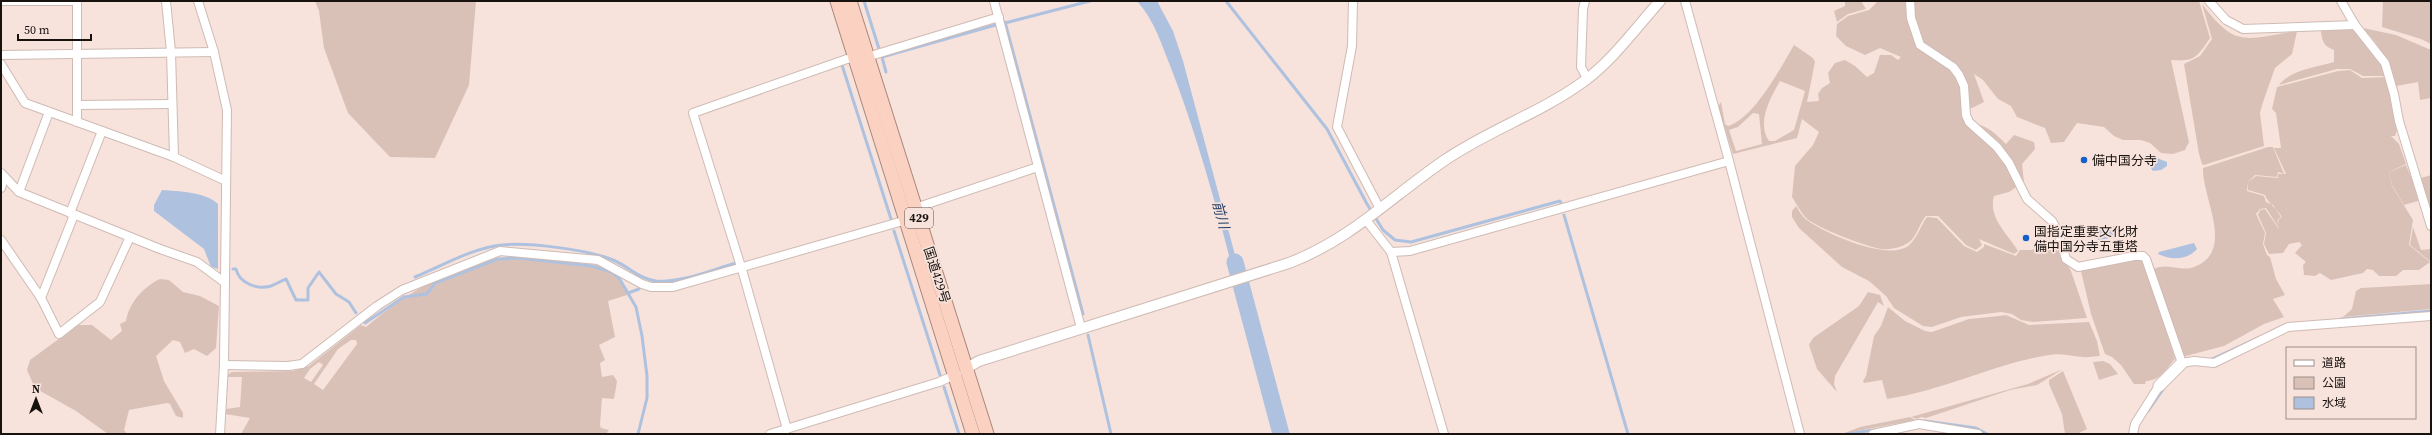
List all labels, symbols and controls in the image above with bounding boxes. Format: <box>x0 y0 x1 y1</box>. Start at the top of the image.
scale bar <box>18 16 91 42</box>
text: 50 m <box>24 22 50 38</box>
place label: 備中国分寺 <box>2092 152 2157 169</box>
marker: 備中国分寺 <box>2079 155 2089 165</box>
water label: 前川 <box>1208 199 1235 233</box>
road number: 429 <box>905 208 933 228</box>
place label: 国指定重要文化財 備中国分寺五重塔 <box>2034 223 2138 255</box>
marker: 国指定重要文化財 備中国分寺五重塔 <box>2021 233 2031 243</box>
street label: 国道429号 <box>920 245 954 305</box>
legend <box>2286 347 2416 419</box>
text: 道路 <box>2322 355 2346 371</box>
text: 公園 <box>2322 375 2346 391</box>
north arrow <box>16 379 56 419</box>
text: N <box>32 382 40 397</box>
text: 水域 <box>2322 395 2346 411</box>

